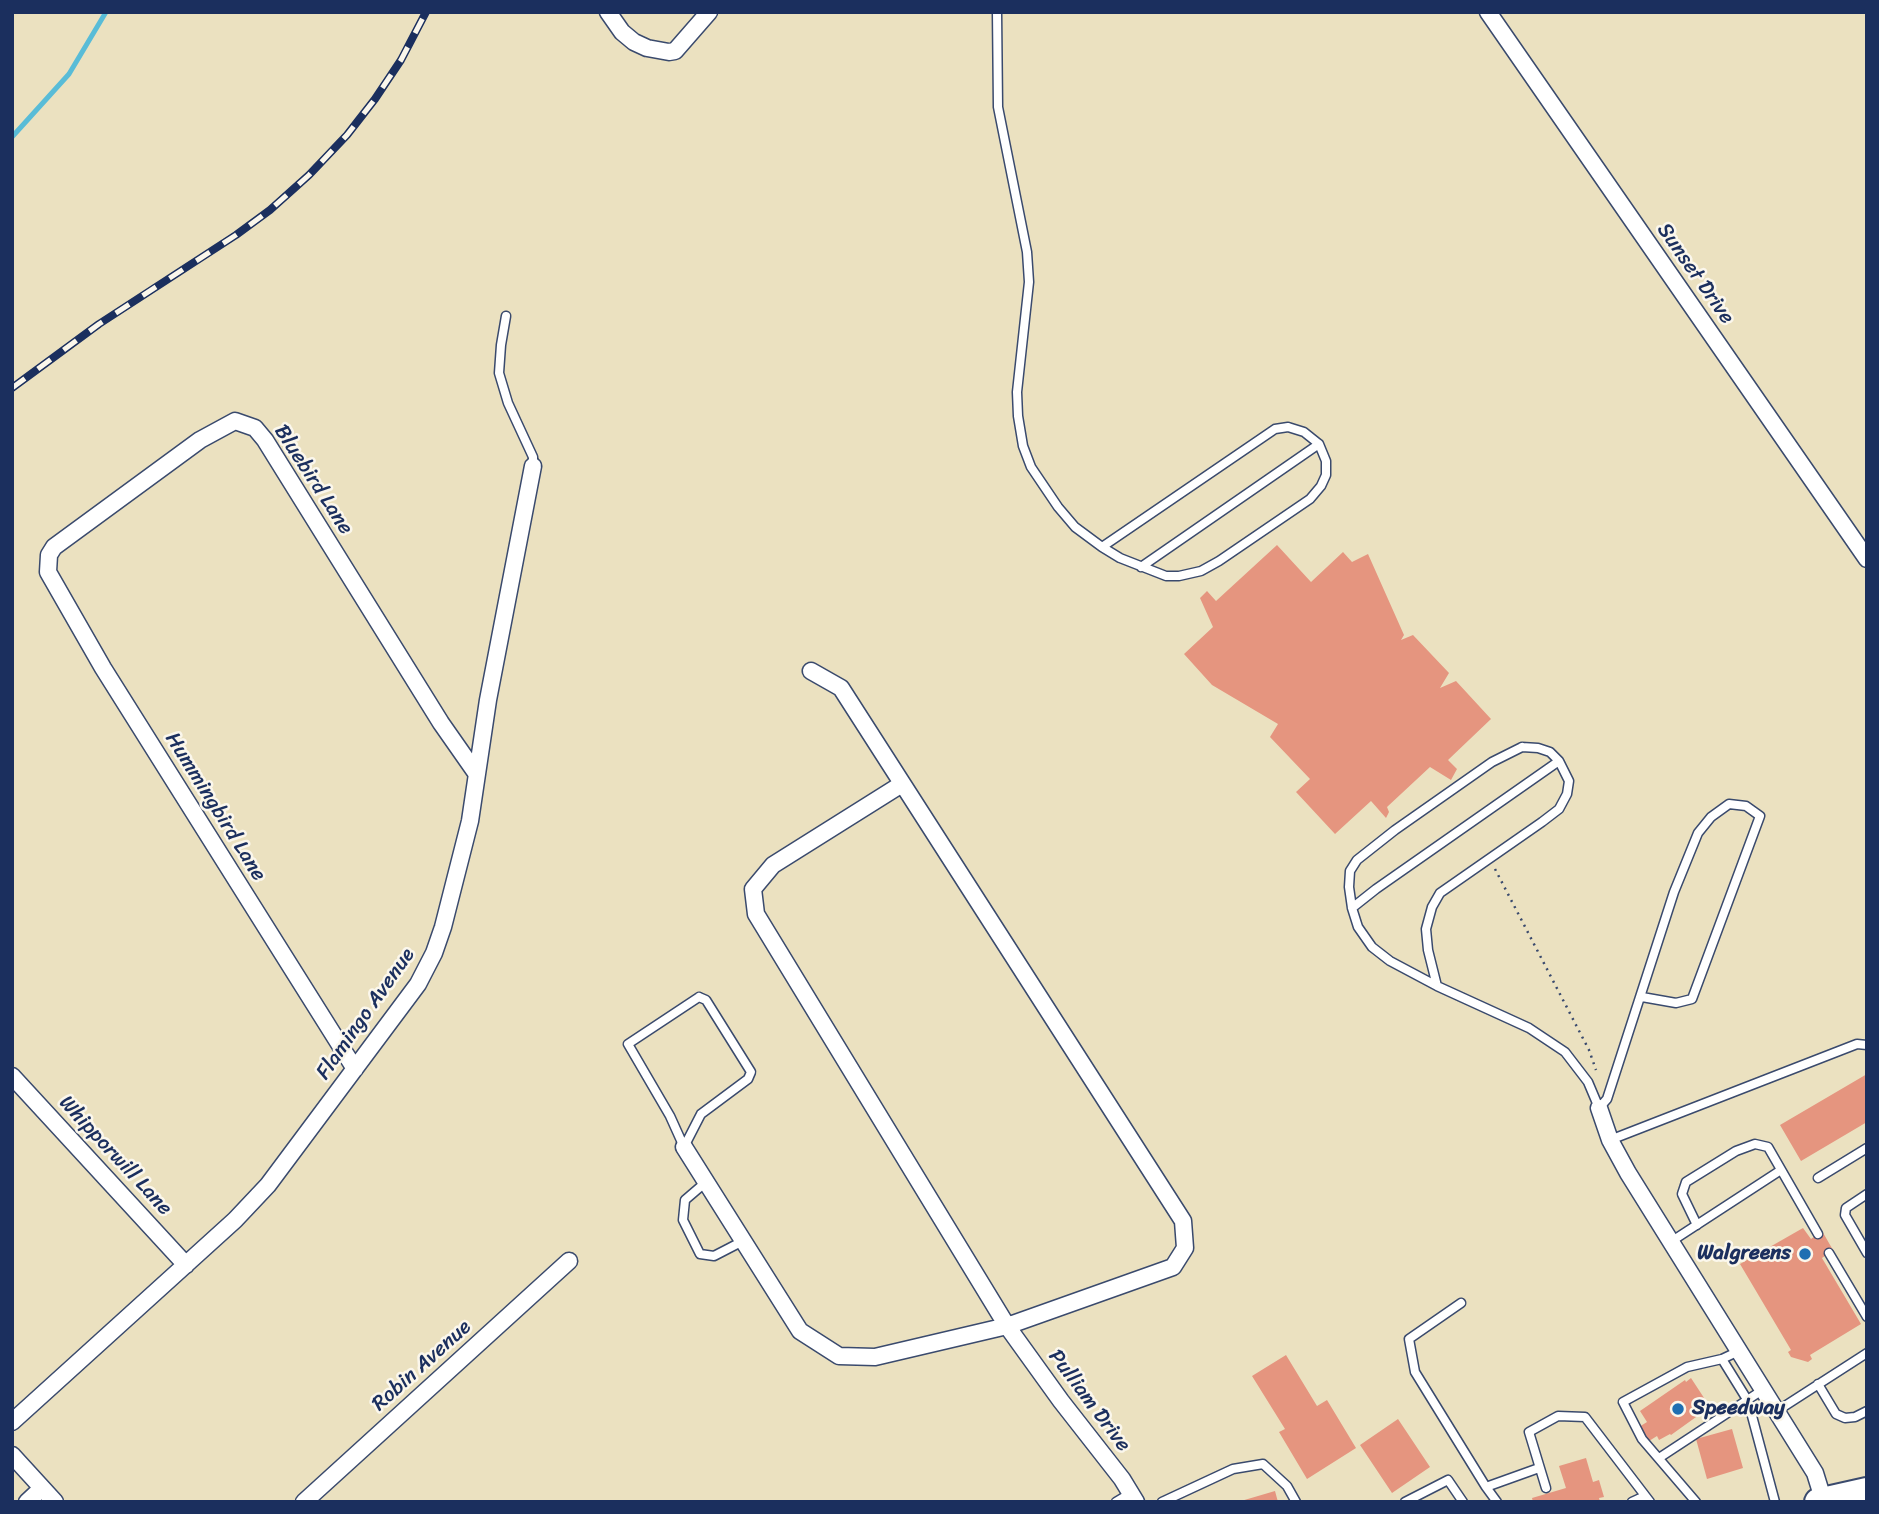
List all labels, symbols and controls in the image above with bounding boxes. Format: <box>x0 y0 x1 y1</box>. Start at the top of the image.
street label: Sunset Drive <box>1651 219 1739 329</box>
street label: Bluebird Lane <box>268 420 358 540</box>
street label: Hummingbird Lane <box>159 728 271 886</box>
street label: Flamingo Avenue <box>311 943 421 1085</box>
street label: Whipporwill Lane <box>53 1091 177 1221</box>
place label: Walgreens <box>1697 1241 1791 1267</box>
marker: Walgreens <box>1797 1246 1813 1262</box>
street label: Robin Avenue <box>367 1315 477 1417</box>
street label: Pulliam Drive <box>1042 1345 1136 1457</box>
place label: Speedway <box>1692 1396 1785 1422</box>
marker: Speedway <box>1670 1401 1686 1417</box>

